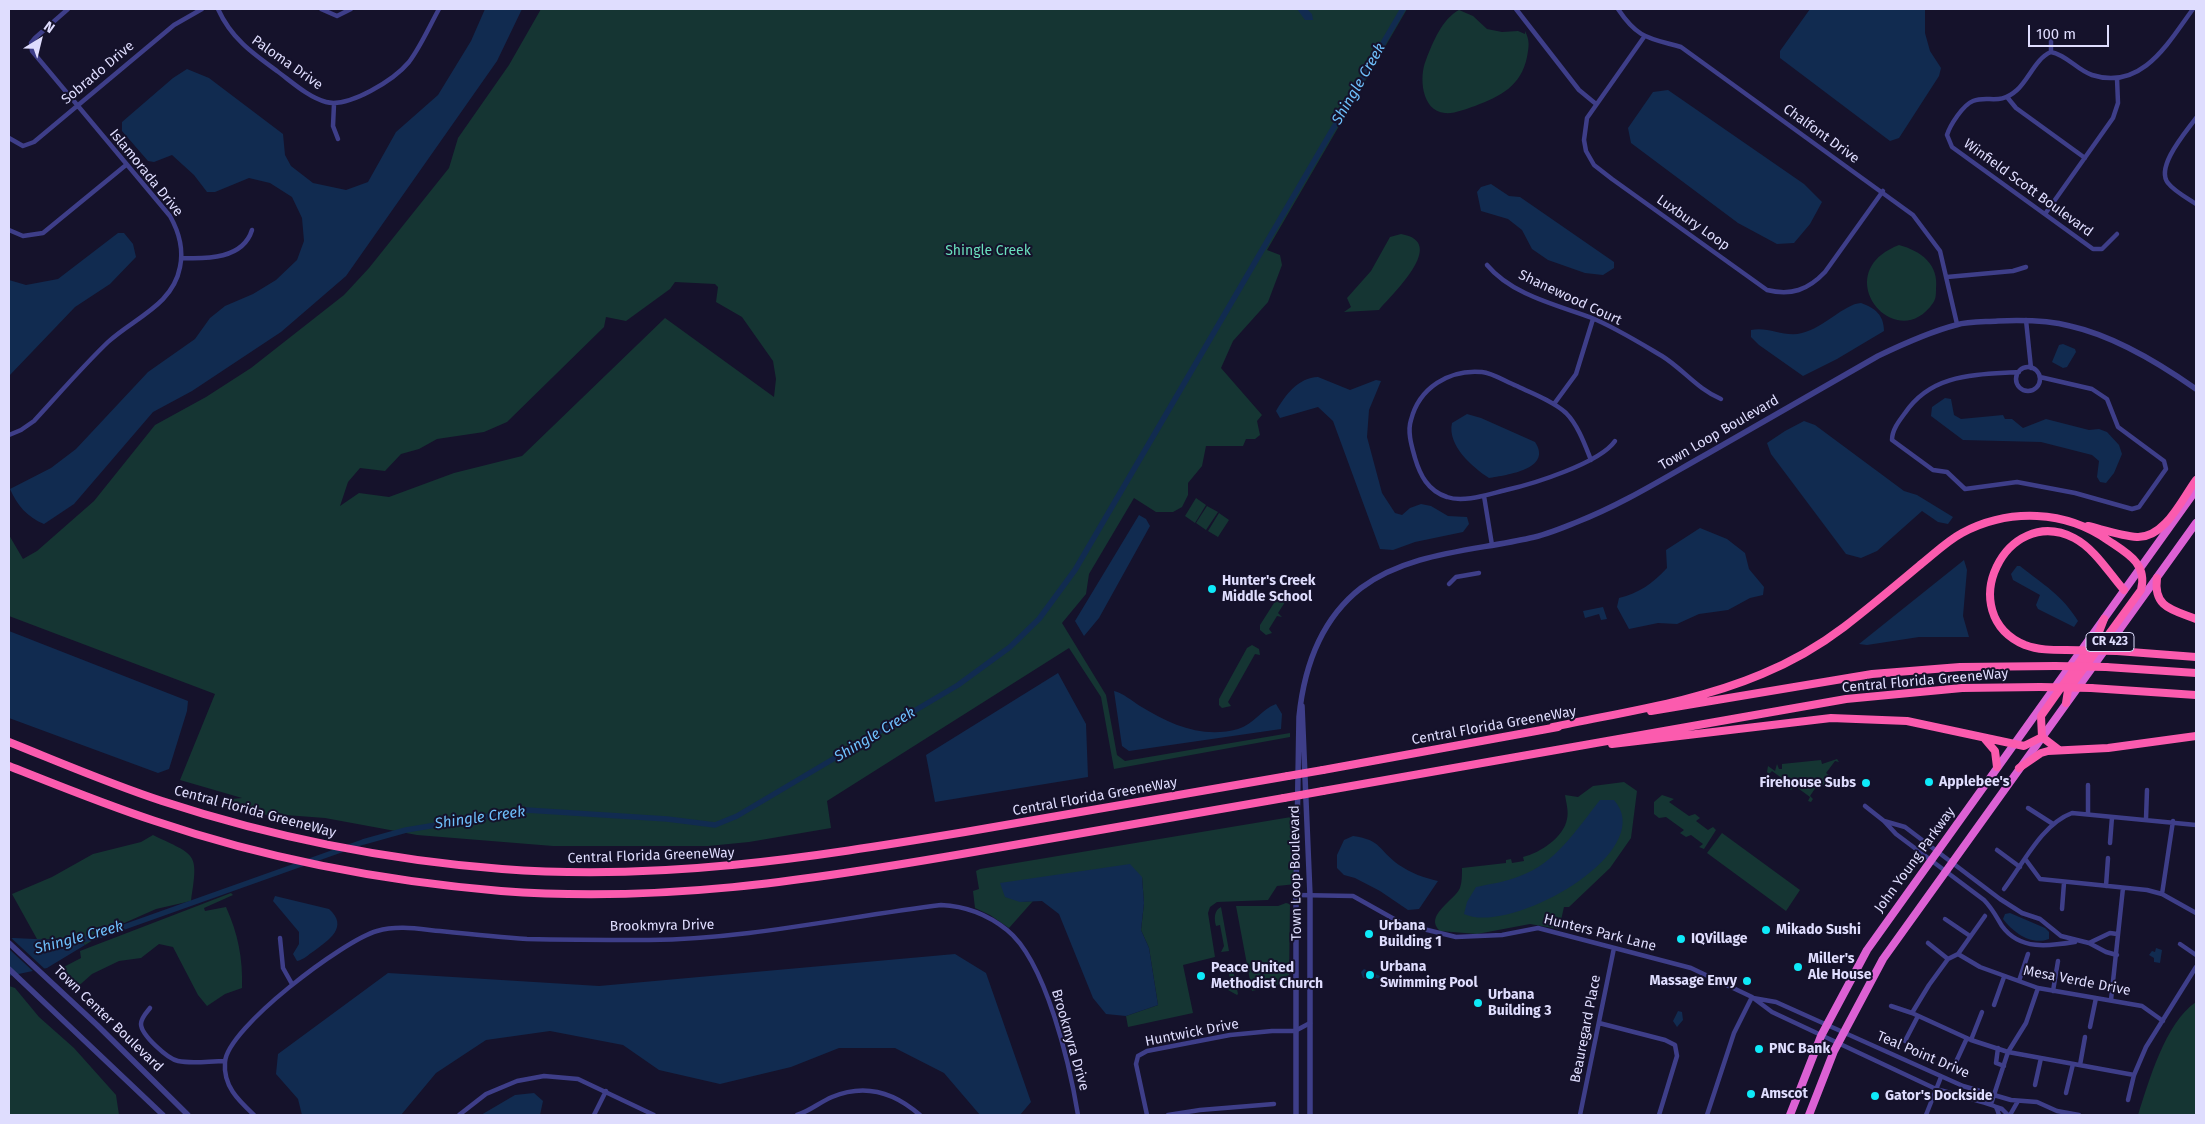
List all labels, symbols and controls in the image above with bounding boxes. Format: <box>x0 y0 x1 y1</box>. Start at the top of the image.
north arrow <box>15 15 65 65</box>
scale bar <box>2030 15 2111 47</box>
text: N <box>40 18 58 37</box>
text: 100 m <box>2036 25 2076 43</box>
street label: Paloma Drive <box>248 32 326 94</box>
street label: Sobrado Drive <box>58 38 138 108</box>
water label: Shingle Creek <box>1328 40 1390 128</box>
street label: Chalfont Drive <box>1780 101 1862 167</box>
street label: Islamorada Drive <box>106 126 186 220</box>
street label: Winfield Scott Boulevard <box>1960 135 2096 241</box>
street label: Luxbury Loop <box>1653 192 1733 254</box>
park label: Shingle Creek <box>945 243 1031 259</box>
street label: Shanewood Court <box>1516 267 1624 329</box>
street label: Town Loop Boulevard <box>1656 392 1782 474</box>
place label: Hunter's Creek Middle School <box>1222 573 1316 606</box>
marker: Hunter's Creek Middle School <box>1206 583 1218 595</box>
road number: CR 423 <box>2086 632 2134 652</box>
street label: Central Florida GreeneWay <box>1841 665 2009 697</box>
street label: Central Florida GreeneWay <box>1410 703 1578 749</box>
water label: Shingle Creek <box>831 704 919 766</box>
street label: Central Florida GreeneWay <box>1011 774 1179 820</box>
place label: Applebee's <box>1939 774 2009 790</box>
place label: Firehouse Subs <box>1760 775 1856 791</box>
marker: Applebee's <box>1923 776 1935 788</box>
marker: Firehouse Subs <box>1860 777 1872 789</box>
street label: Central Florida GreeneWay <box>172 782 338 842</box>
water label: Shingle Creek <box>434 803 526 833</box>
street label: John Young Parkway <box>1871 804 1959 916</box>
street label: Town Loop Boulevard <box>1286 805 1306 941</box>
street label: Central Florida GreeneWay <box>567 845 735 867</box>
street label: Hunters Park Lane <box>1542 911 1658 955</box>
water label: Shingle Creek <box>33 917 125 959</box>
street label: Brookmyra Drive <box>609 917 715 935</box>
place label: Urbana Building 1 <box>1379 918 1442 950</box>
place label: Mikado Sushi <box>1776 922 1861 938</box>
marker: Mikado Sushi <box>1760 924 1772 936</box>
marker: Urbana Building 1 <box>1363 928 1375 940</box>
place label: IQVillage <box>1691 931 1748 947</box>
marker: IQVillage <box>1675 933 1687 945</box>
place label: Miller's Ale House <box>1808 951 1871 984</box>
place label: Urbana Swimming Pool <box>1380 959 1478 992</box>
place label: Peace United Methodist Church <box>1211 960 1323 992</box>
marker: Miller's Ale House <box>1792 961 1804 973</box>
street label: Town Center Boulevard <box>50 962 166 1076</box>
street label: Mesa Verde Drive <box>2022 962 2132 1000</box>
marker: Urbana Swimming Pool <box>1364 969 1376 981</box>
marker: Peace United Methodist Church <box>1195 970 1207 982</box>
place label: Massage Envy <box>1650 973 1737 989</box>
street label: Beauregard Place <box>1567 974 1605 1084</box>
marker: Massage Envy <box>1741 975 1753 987</box>
street label: Brookmyra Drive <box>1047 987 1093 1093</box>
place label: Urbana Building 3 <box>1488 987 1551 1020</box>
marker: Urbana Building 3 <box>1472 997 1484 1009</box>
street label: Huntwick Drive <box>1144 1016 1240 1050</box>
street label: Teal Point Drive <box>1874 1028 1972 1082</box>
place label: PNC Bank <box>1769 1041 1830 1057</box>
marker: PNC Bank <box>1753 1043 1765 1055</box>
place label: Amscot <box>1761 1086 1808 1102</box>
marker: Amscot <box>1745 1088 1757 1100</box>
place label: Gator's Dockside <box>1885 1088 1993 1104</box>
marker: Gator's Dockside <box>1869 1090 1881 1102</box>

